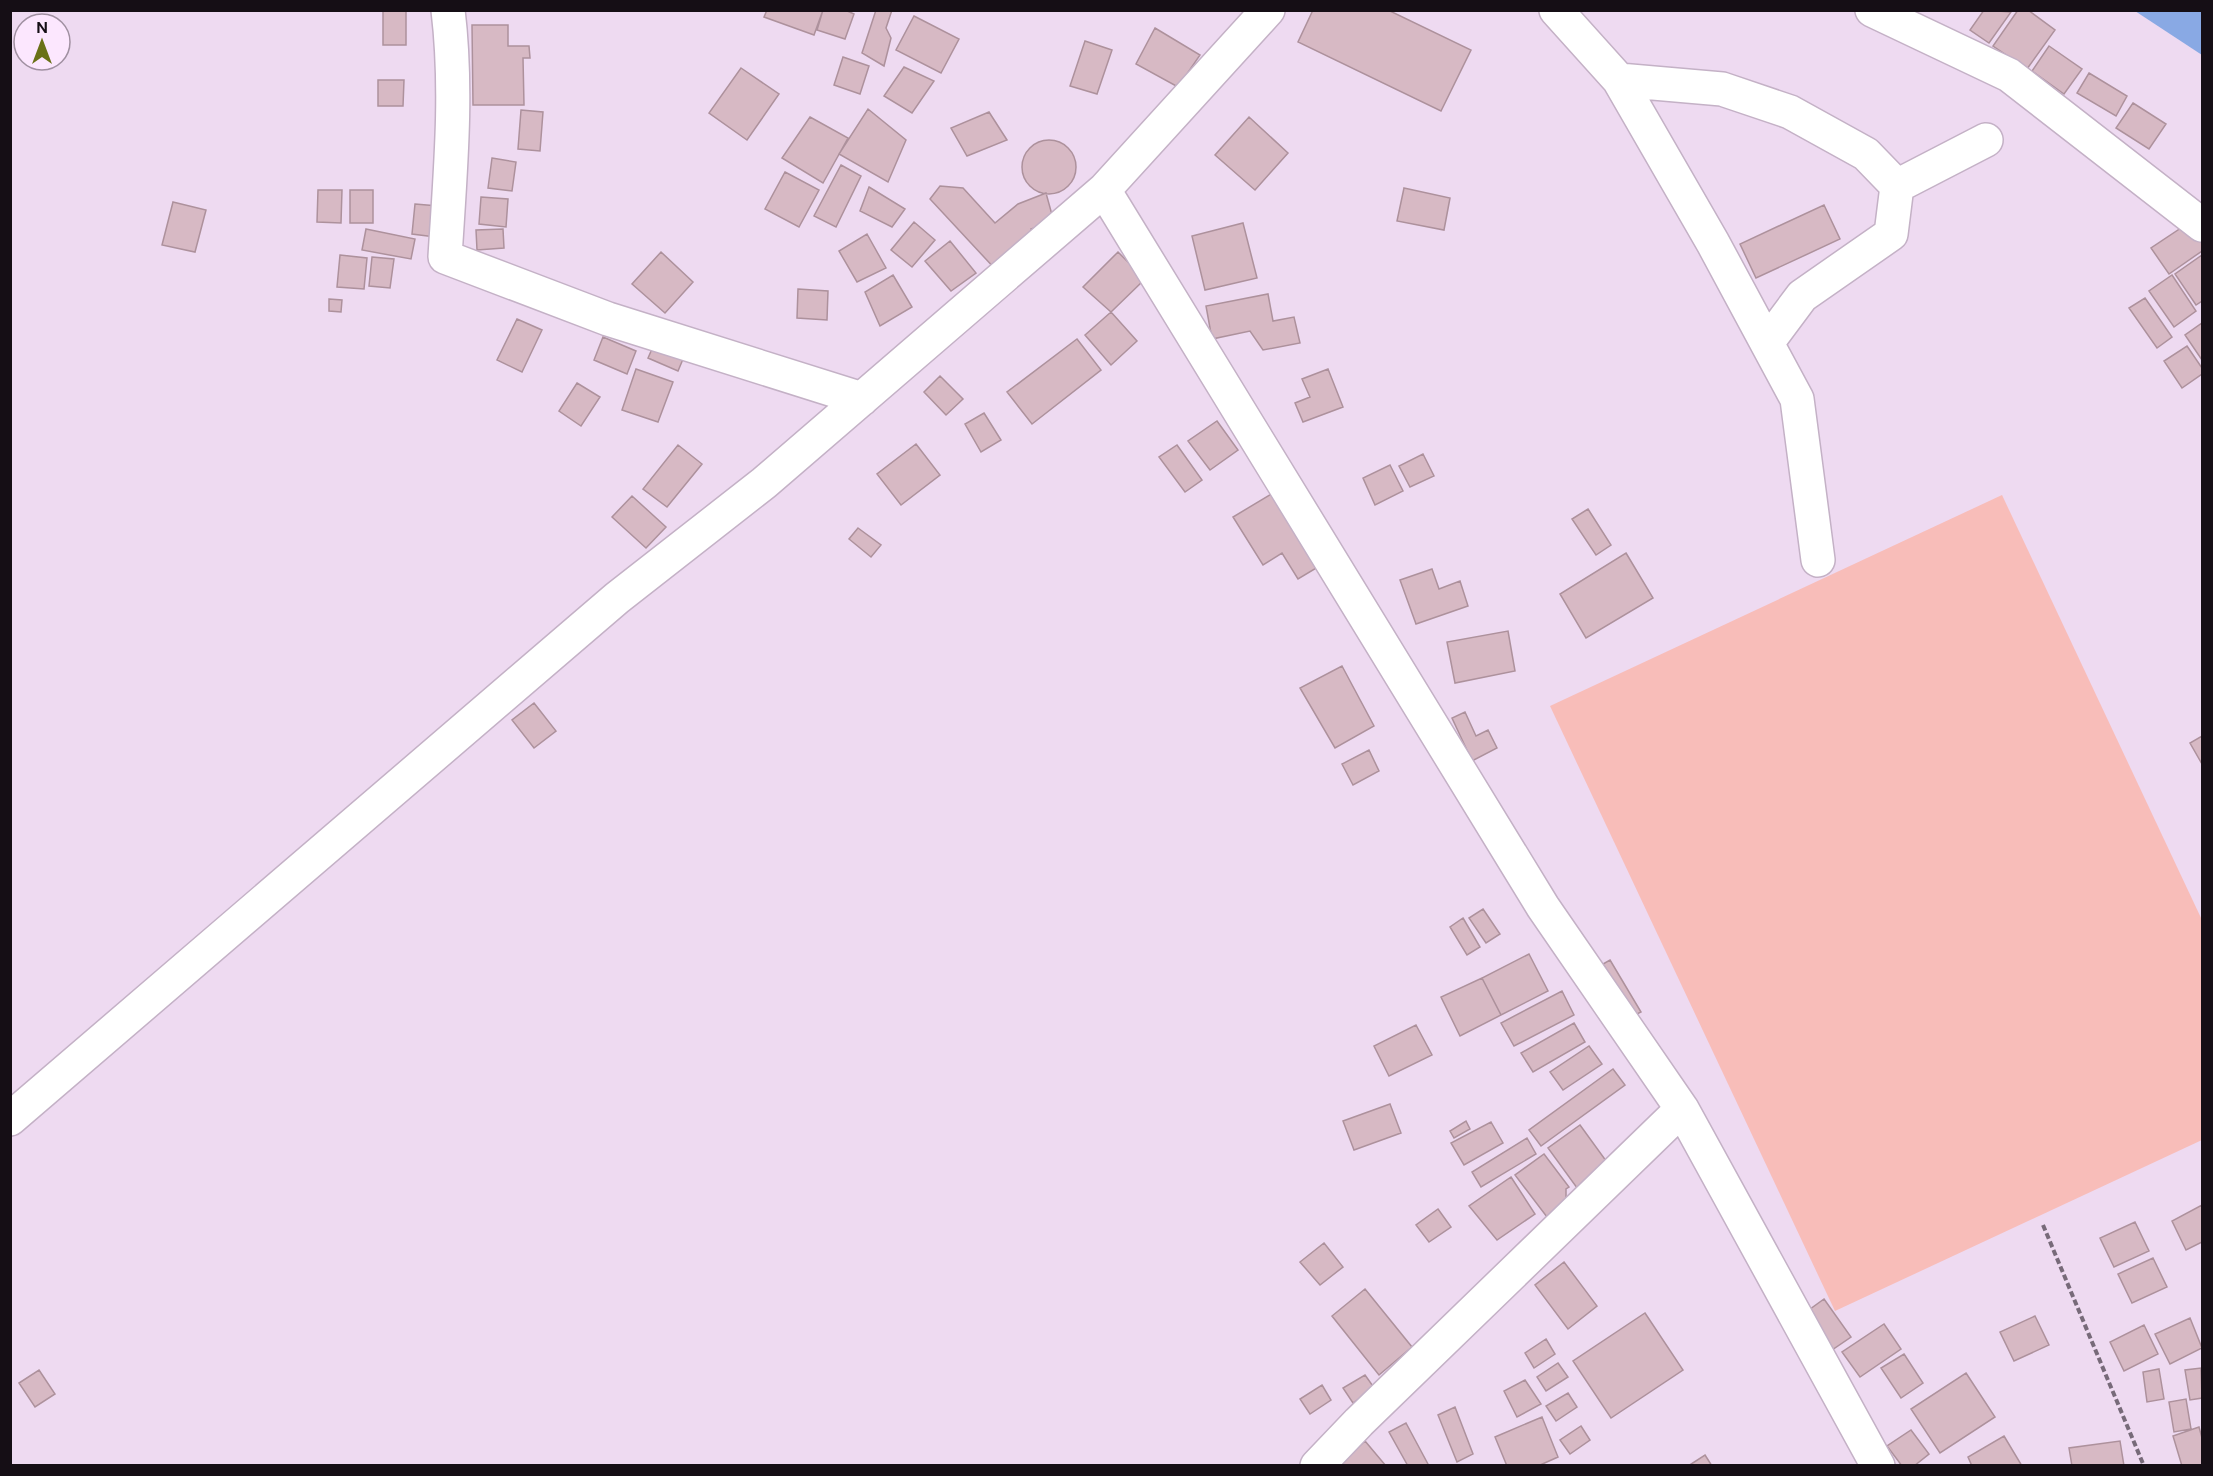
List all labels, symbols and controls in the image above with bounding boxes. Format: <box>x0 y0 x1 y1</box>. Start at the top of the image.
north arrow <box>12 12 72 72</box>
text: N <box>36 17 48 38</box>

